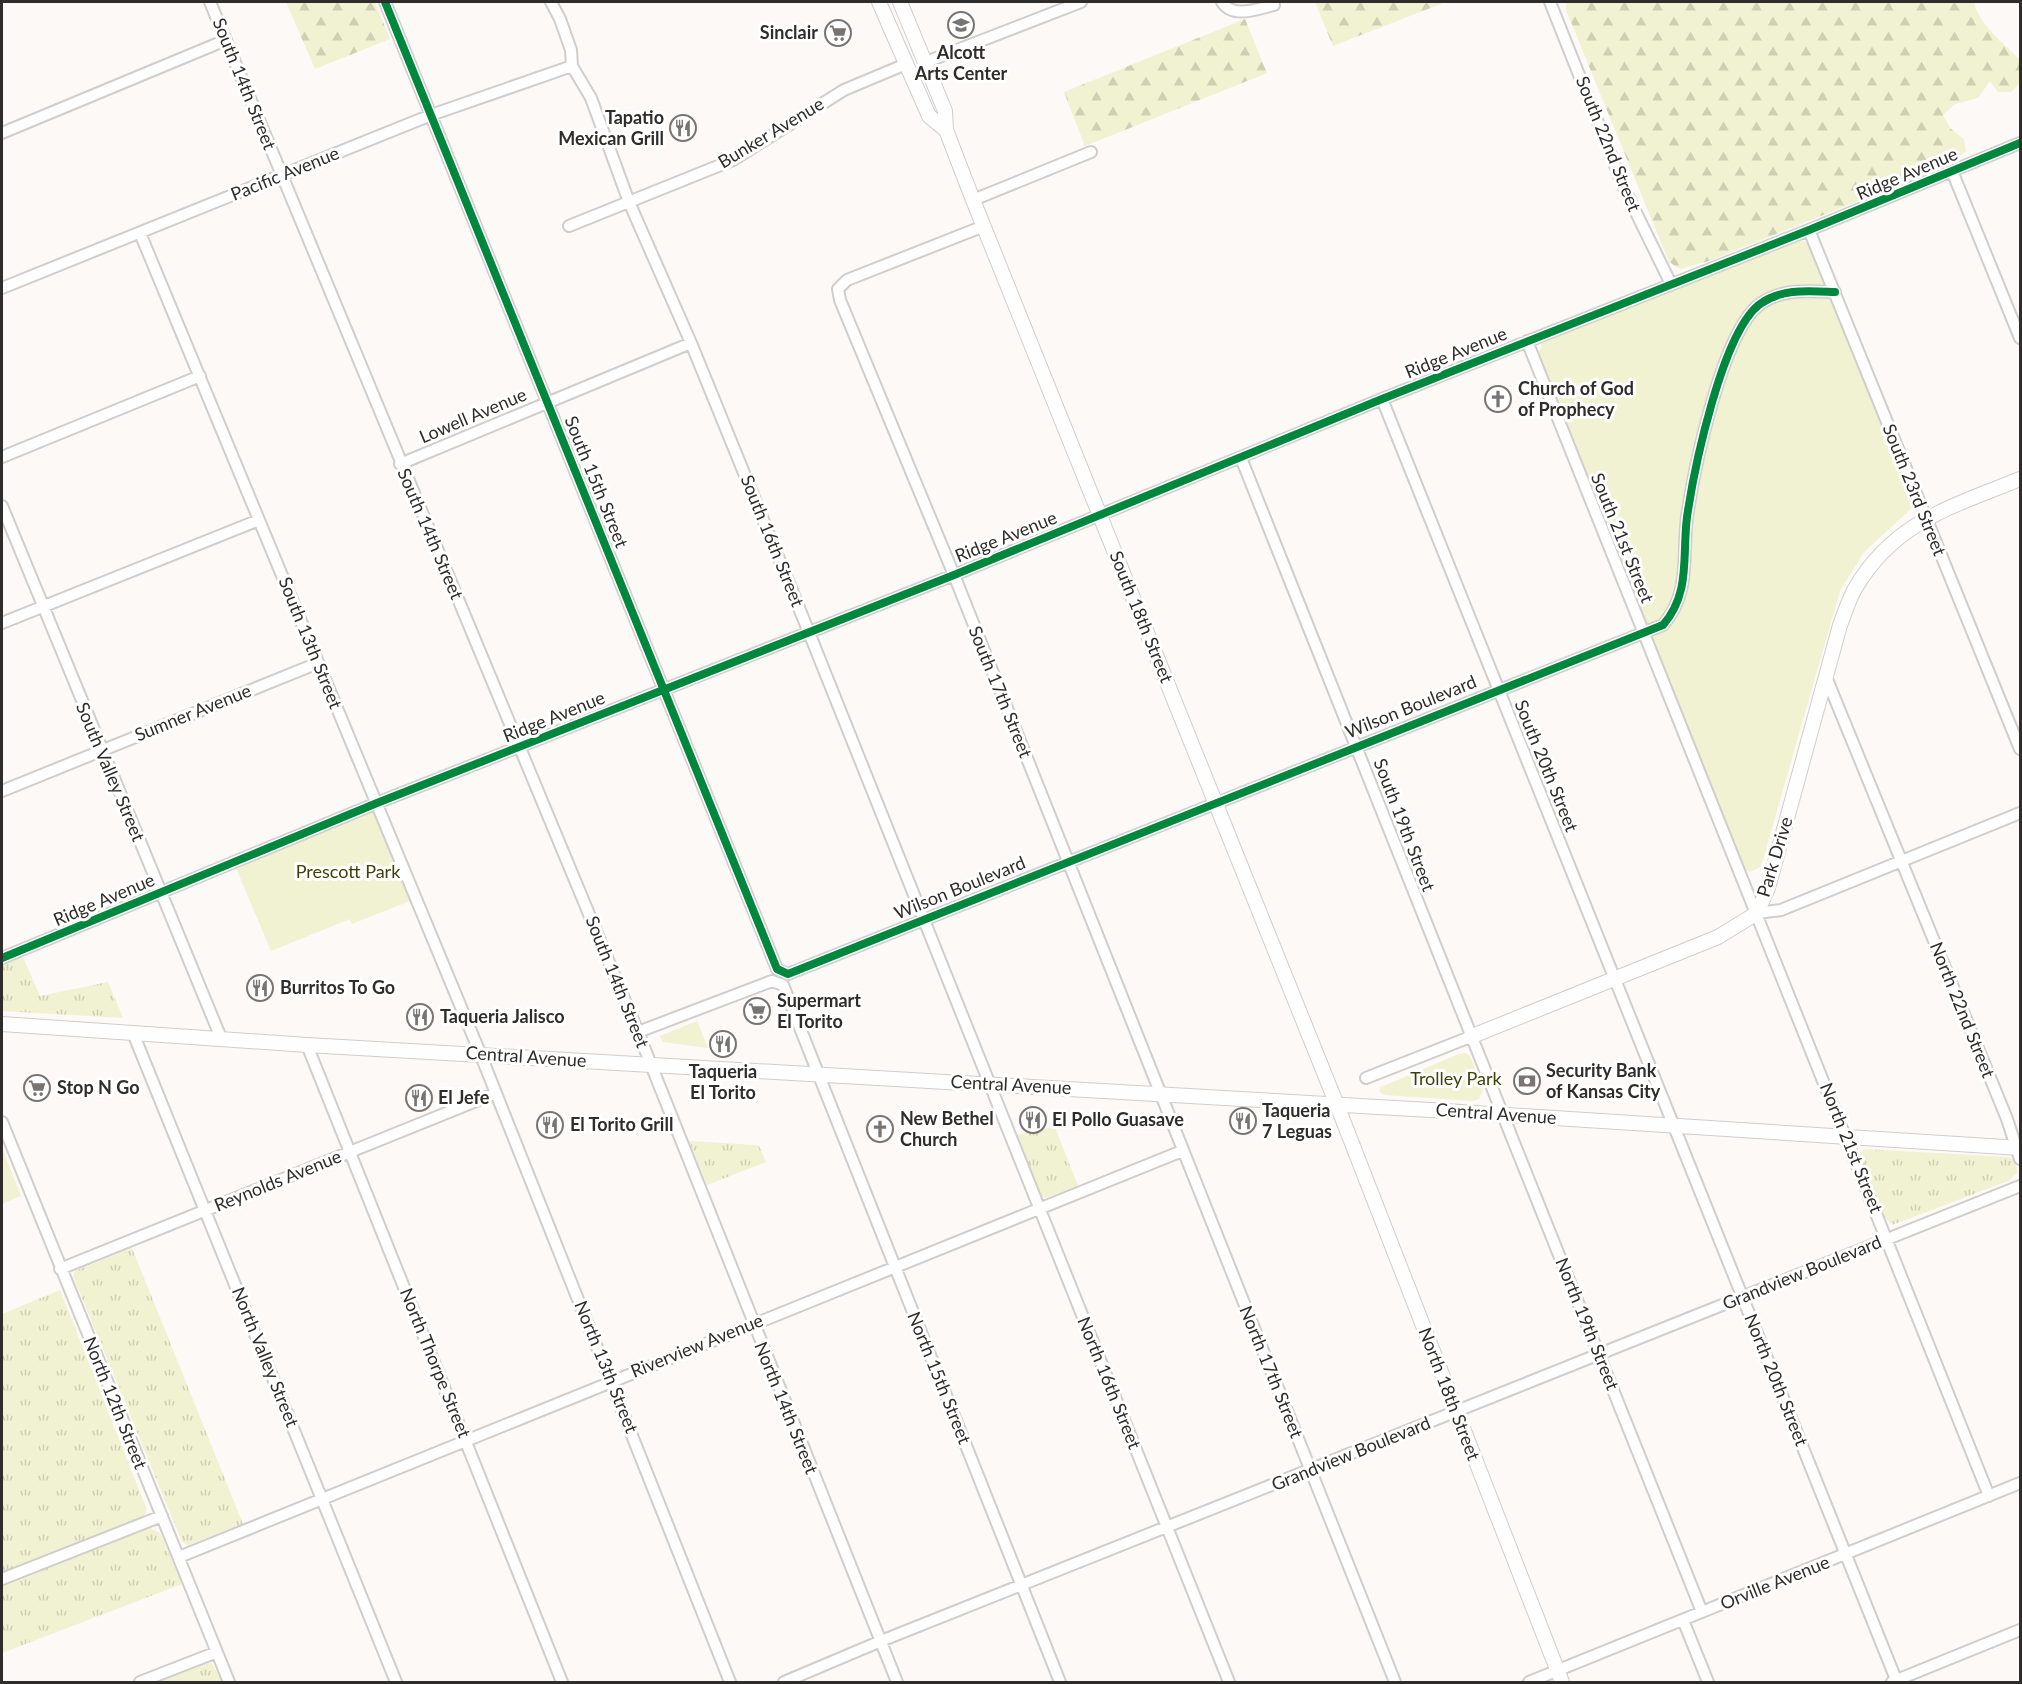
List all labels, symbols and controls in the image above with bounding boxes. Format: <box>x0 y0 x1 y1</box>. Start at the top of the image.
school or university icon: Alcott Arts Center <box>946 10 976 40</box>
street label: South 14th Street <box>208 14 282 153</box>
supermarket icon: Sinclair <box>823 18 853 48</box>
place label: Sinclair <box>760 21 818 43</box>
place label: Alcott Arts Center <box>914 41 1008 84</box>
street label: South 22nd Street <box>1572 73 1646 215</box>
street label: Bunker Avenue <box>714 92 827 172</box>
place label: Tapatio Mexican Grill <box>558 106 664 149</box>
restaurant icon: Tapatio Mexican Grill <box>668 113 698 143</box>
street label: Pacific Avenue <box>227 141 342 205</box>
street label: Ridge Avenue <box>1853 142 1961 204</box>
street label: Ridge Avenue <box>1401 322 1510 382</box>
place label: Church of God of Prophecy <box>1518 377 1634 420</box>
street label: Lowell Avenue <box>416 383 529 448</box>
church icon: Church of God of Prophecy <box>1483 384 1513 414</box>
street label: South 15th Street <box>560 412 634 551</box>
street label: South 23rd Street <box>1878 420 1952 559</box>
street label: South 14th Street <box>393 465 469 603</box>
street label: South 21st Street <box>1587 469 1659 606</box>
street label: South 16th Street <box>736 471 810 610</box>
street label: Ridge Avenue <box>951 506 1060 566</box>
street label: South 18th Street <box>1105 547 1179 686</box>
street label: South 13th Street <box>274 573 348 712</box>
street label: South 17th Street <box>964 622 1038 761</box>
street label: Wilson Boulevard <box>1342 670 1479 742</box>
street label: Sumner Avenue <box>131 679 254 745</box>
street label: Ridge Avenue <box>499 686 608 746</box>
street label: South 20th Street <box>1510 696 1584 835</box>
street label: South Valley Street <box>72 699 150 845</box>
street label: South 19th Street <box>1370 755 1441 895</box>
street label: Park Drive <box>1751 814 1797 899</box>
street label: Wilson Boulevard <box>891 851 1028 923</box>
park label: Prescott Park <box>296 860 401 882</box>
street label: Ridge Avenue <box>50 868 158 930</box>
street label: South 14th Street <box>581 912 655 1051</box>
street label: North 22nd Street <box>1926 939 2000 1081</box>
restaurant icon: Burritos To Go <box>245 973 275 1003</box>
place label: Burritos To Go <box>280 976 395 998</box>
place label: Supermart El Torito <box>777 989 861 1032</box>
supermarket icon: Supermart El Torito <box>742 996 772 1026</box>
restaurant icon: Taqueria Jalisco <box>405 1002 435 1032</box>
place label: Taqueria Jalisco <box>440 1005 565 1027</box>
restaurant icon: Taqueria El Torito <box>708 1029 738 1059</box>
street label: Central Avenue <box>465 1041 587 1071</box>
place label: Security Bank of Kansas City <box>1546 1059 1661 1102</box>
place label: Taqueria El Torito <box>689 1060 757 1103</box>
bank icon: Security Bank of Kansas City <box>1512 1066 1542 1096</box>
park label: Trolley Park <box>1410 1067 1503 1089</box>
street label: Central Avenue <box>950 1070 1072 1098</box>
supermarket icon: Stop N Go <box>22 1073 52 1103</box>
place label: Stop N Go <box>57 1076 140 1098</box>
street label: North 21st Street <box>1816 1079 1888 1216</box>
restaurant icon: El Jefe <box>404 1083 434 1113</box>
place label: El Jefe <box>438 1086 490 1108</box>
street label: Central Avenue <box>1435 1098 1557 1128</box>
place label: Taqueria 7 Leguas <box>1262 1099 1332 1142</box>
restaurant icon: El Pollo Guasave <box>1018 1105 1048 1135</box>
restaurant icon: Taqueria 7 Leguas <box>1228 1106 1258 1136</box>
place label: New Bethel Church <box>900 1107 994 1150</box>
place label: El Pollo Guasave <box>1052 1108 1184 1130</box>
restaurant icon: El Torito Grill <box>535 1110 565 1140</box>
place label: El Torito Grill <box>570 1113 673 1135</box>
church icon: New Bethel Church <box>865 1114 895 1144</box>
street label: Reynolds Avenue <box>211 1145 344 1216</box>
street label: Grandview Boulevard <box>1719 1230 1884 1314</box>
street label: North 19th Street <box>1551 1254 1625 1393</box>
street label: North Valley Street <box>228 1283 304 1430</box>
street label: North Thorpe Street <box>396 1284 476 1441</box>
street label: North 13th Street <box>570 1297 644 1436</box>
street label: North 17th Street <box>1235 1302 1309 1441</box>
street label: Riverview Avenue <box>627 1308 766 1382</box>
street label: North 15th Street <box>903 1308 977 1447</box>
street label: North 20th Street <box>1740 1310 1814 1449</box>
street label: North 16th Street <box>1073 1313 1147 1452</box>
street label: North 18th Street <box>1414 1324 1486 1464</box>
street label: North 12th Street <box>79 1333 153 1472</box>
street label: North 14th Street <box>750 1338 824 1477</box>
street label: Grandview Boulevard <box>1268 1411 1433 1495</box>
street label: Orville Avenue <box>1717 1550 1833 1614</box>

